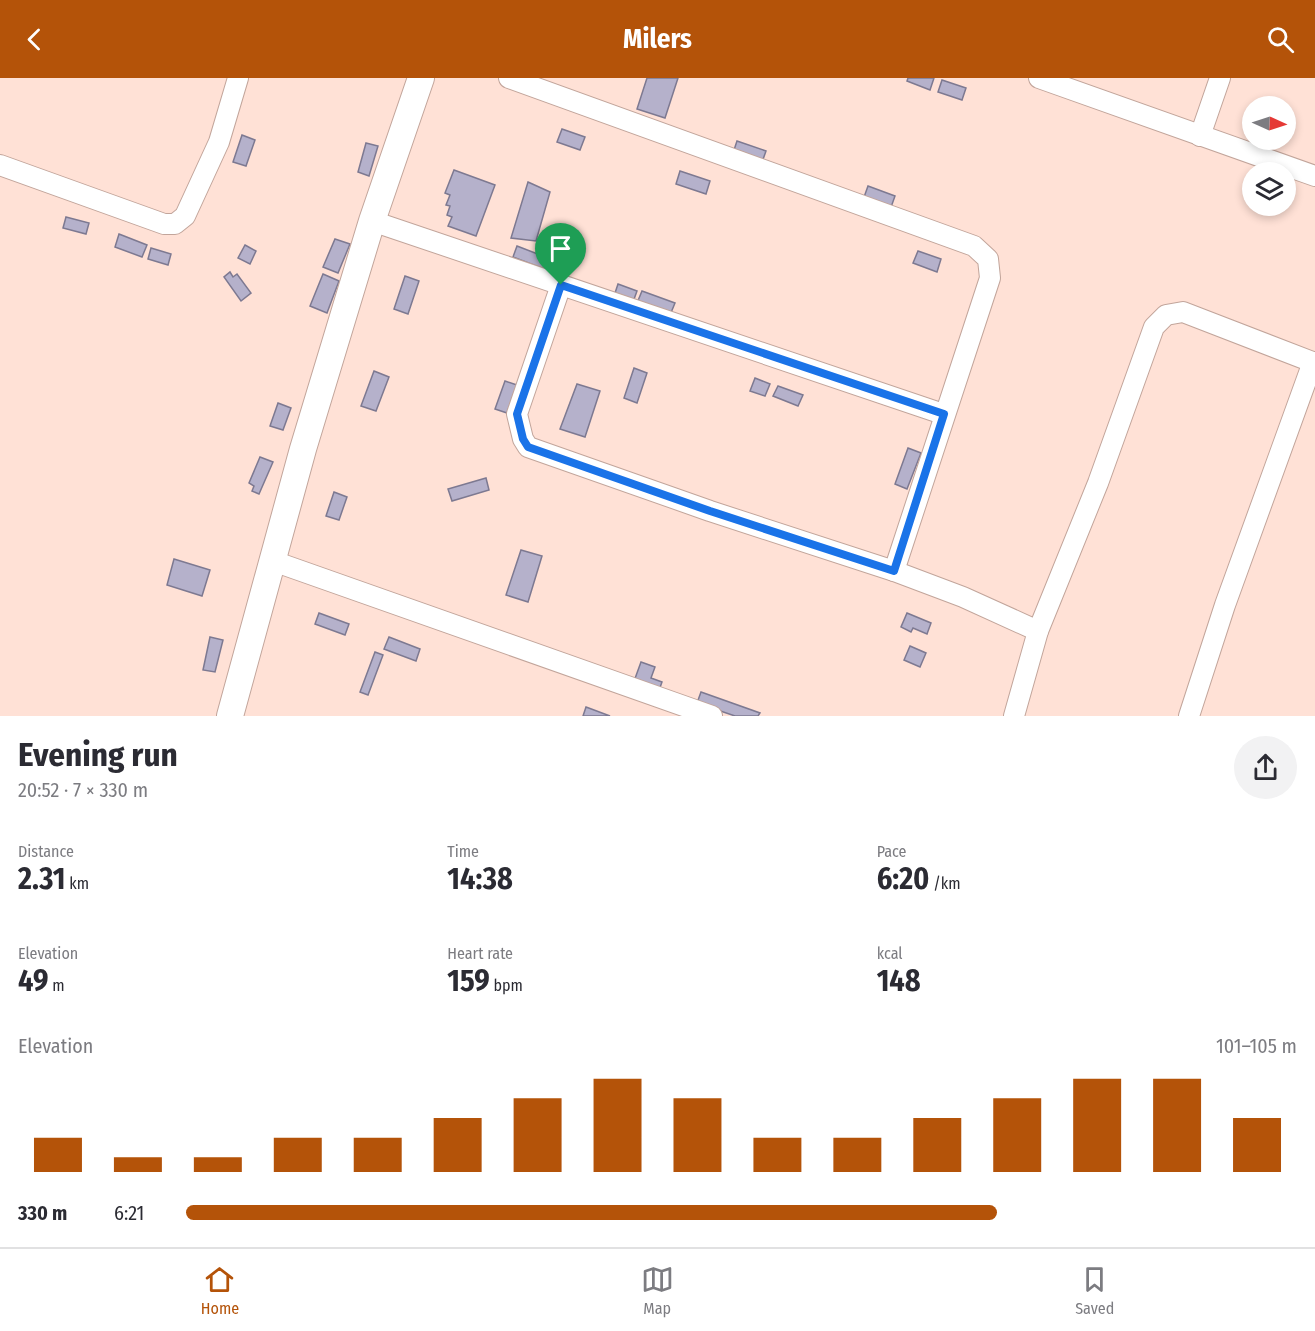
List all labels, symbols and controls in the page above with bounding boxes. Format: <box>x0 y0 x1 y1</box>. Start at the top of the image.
icon: back <box>18 23 51 56</box>
text: Milers <box>623 23 692 55</box>
icon: search <box>1264 23 1297 56</box>
north arrow <box>1242 96 1296 150</box>
map controls <box>1242 96 1296 216</box>
button: layers <box>1242 162 1296 216</box>
pin <box>535 223 586 285</box>
icon: arrive <box>544 232 577 265</box>
text: Evening run <box>18 735 178 775</box>
button: share <box>1234 736 1297 799</box>
text: 20:52 · 7 × 330 m <box>18 778 148 802</box>
text: Distance <box>18 842 74 861</box>
text: Time <box>447 842 479 861</box>
text: Pace <box>877 842 906 861</box>
text: 2.31 <box>18 861 66 897</box>
text: 14:38 <box>447 861 513 897</box>
text: 6:20 <box>877 861 930 897</box>
text: km <box>66 874 89 893</box>
text: /km <box>930 874 961 893</box>
text: Elevation <box>18 944 78 963</box>
text: Heart rate <box>447 944 513 963</box>
text: kcal <box>877 944 903 963</box>
text: 49 <box>18 963 48 999</box>
text: 159 <box>447 963 490 999</box>
text: 148 <box>877 963 921 999</box>
text: m <box>48 976 64 995</box>
text: bpm <box>490 976 523 995</box>
text: Elevation <box>18 1034 93 1058</box>
text: 101–105 m <box>1216 1034 1297 1058</box>
text: 330 m <box>18 1201 67 1225</box>
text: 6:21 <box>114 1201 144 1225</box>
tab: Home <box>201 1263 239 1318</box>
tab: Map <box>641 1263 674 1318</box>
tab: Saved <box>1075 1263 1114 1318</box>

